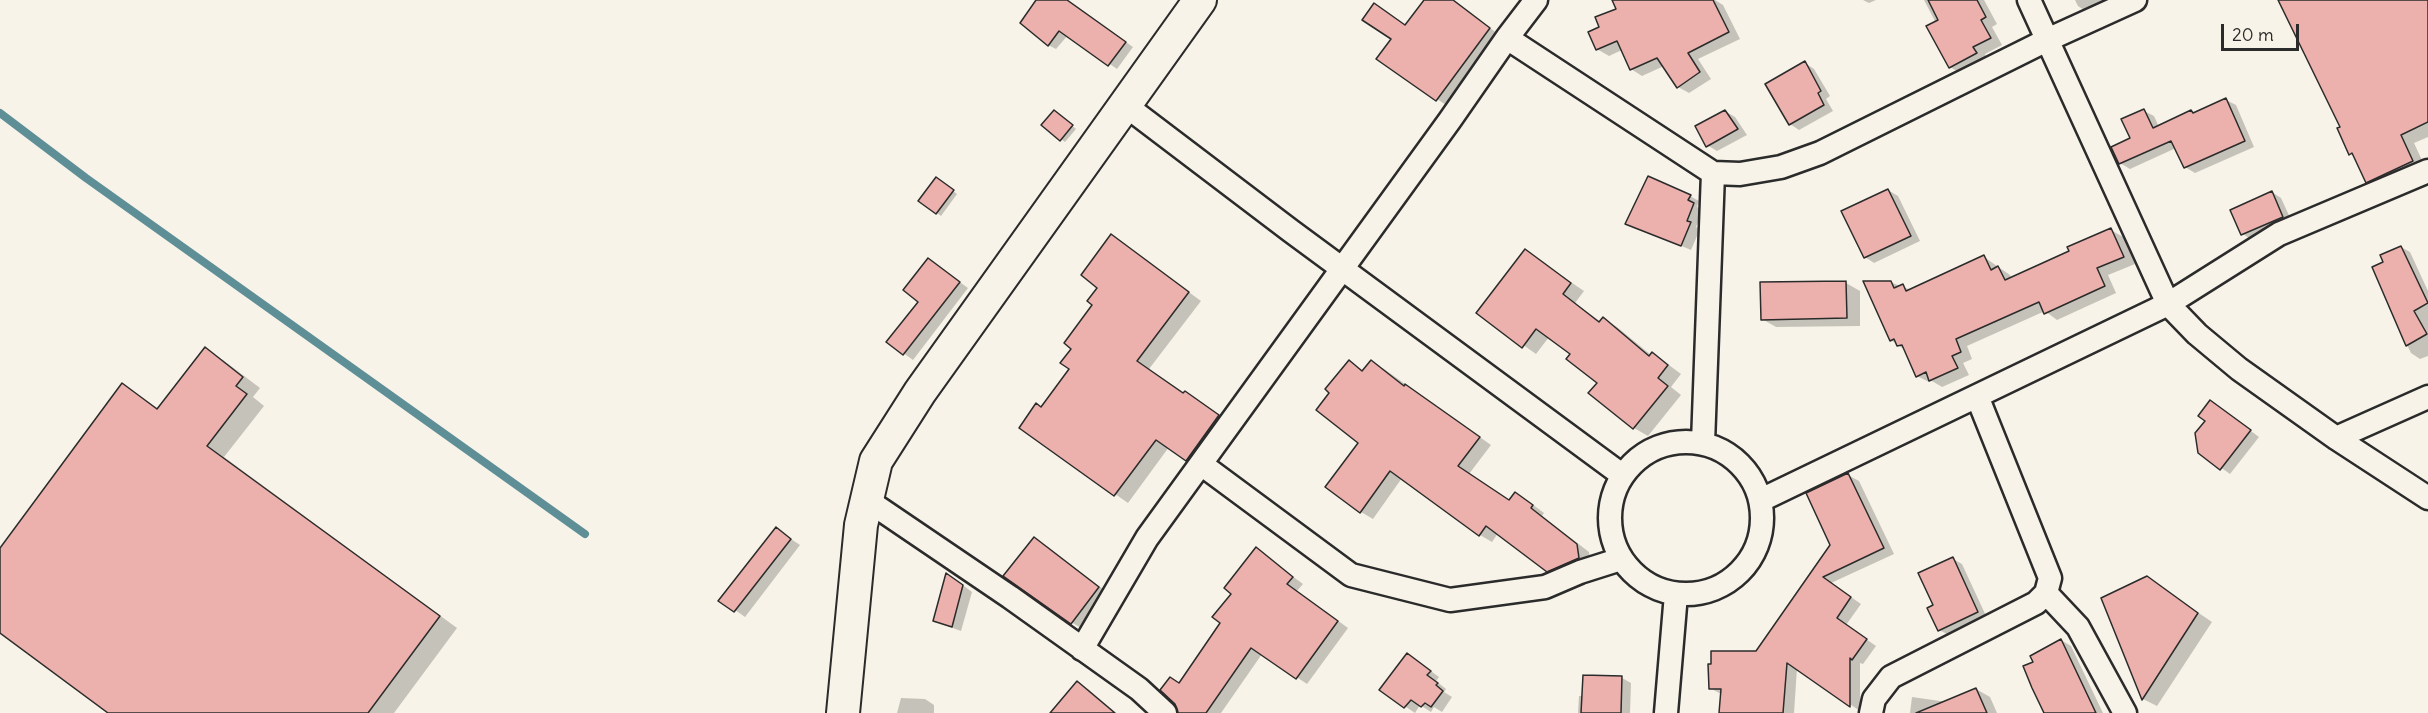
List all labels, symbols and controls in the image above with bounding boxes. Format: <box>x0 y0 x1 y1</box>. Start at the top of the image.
scale bar <box>2224 12 2302 50</box>
text: 20 m <box>2232 23 2274 46</box>

